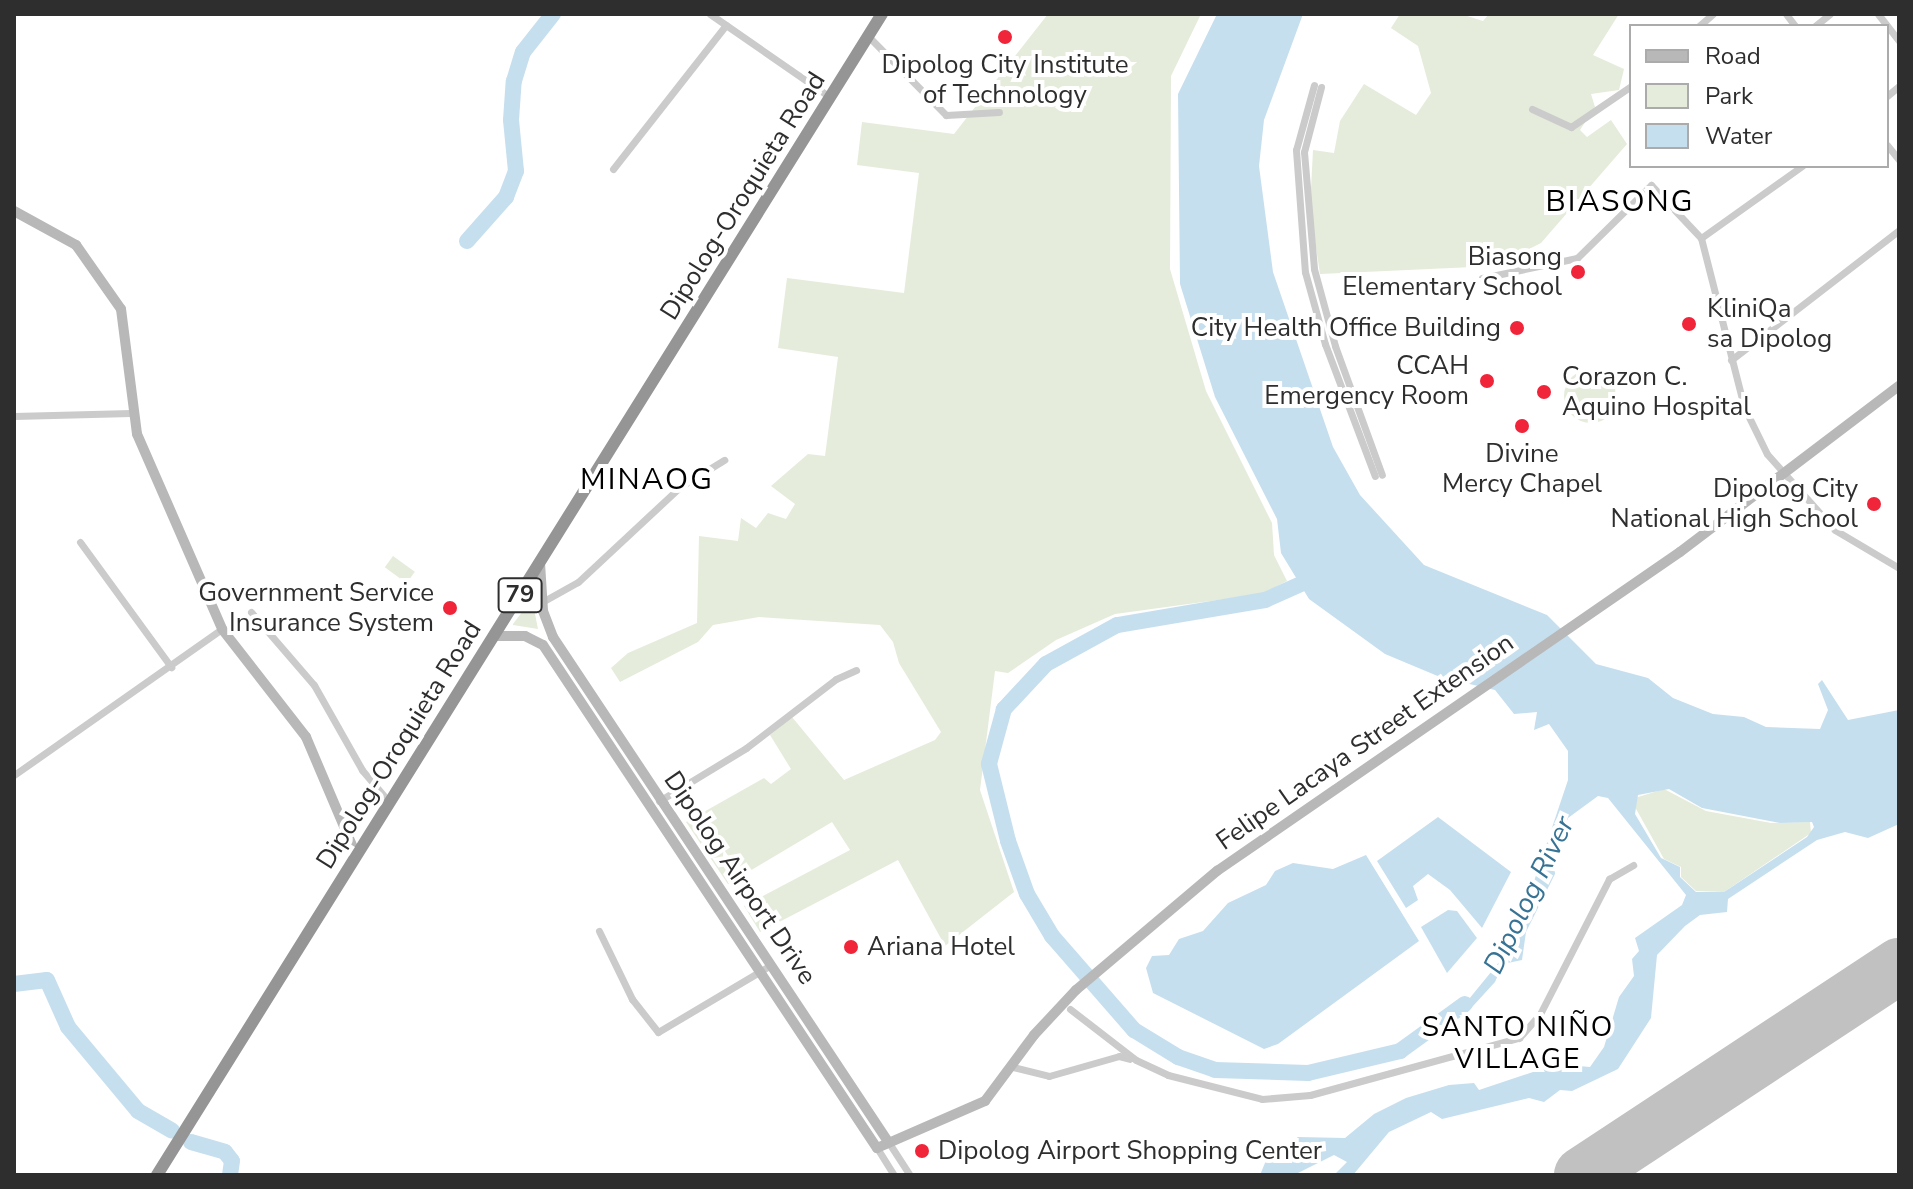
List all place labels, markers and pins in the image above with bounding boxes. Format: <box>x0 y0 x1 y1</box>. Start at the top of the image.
marker: Dipolog City Institute of Technology <box>996 28 1014 46</box>
place label: Dipolog City Institute of Technology <box>881 49 1129 110</box>
place label: Biasong Elementary School <box>1342 241 1562 302</box>
marker: Biasong Elementary School <box>1569 263 1587 281</box>
place label: KliniQa sa Dipolog <box>1707 293 1832 354</box>
place label: City Health Office Building <box>1191 312 1501 344</box>
marker: KliniQa sa Dipolog <box>1678 313 1700 335</box>
marker: City Health Office Building <box>1508 319 1526 337</box>
place label: CCAH Emergency Room <box>1264 350 1469 412</box>
place label: Corazon C. Aquino Hospital <box>1562 361 1751 422</box>
marker: CCAH Emergency Room <box>1476 370 1498 392</box>
marker: Corazon C. Aquino Hospital <box>1533 381 1555 403</box>
marker: Divine Mercy Chapel <box>1513 417 1531 435</box>
place label: Divine Mercy Chapel <box>1442 438 1602 500</box>
place label: Dipolog City National High School <box>1611 473 1858 534</box>
marker: Dipolog City National High School <box>1865 495 1883 513</box>
place label: Government Service Insurance System <box>198 577 434 638</box>
marker: Government Service Insurance System <box>441 599 459 617</box>
place label: Ariana Hotel <box>867 931 1015 963</box>
marker: Ariana Hotel <box>842 938 860 956</box>
place label: Dipolog Airport Shopping Center <box>938 1135 1322 1167</box>
marker: Dipolog Airport Shopping Center <box>913 1142 931 1160</box>

